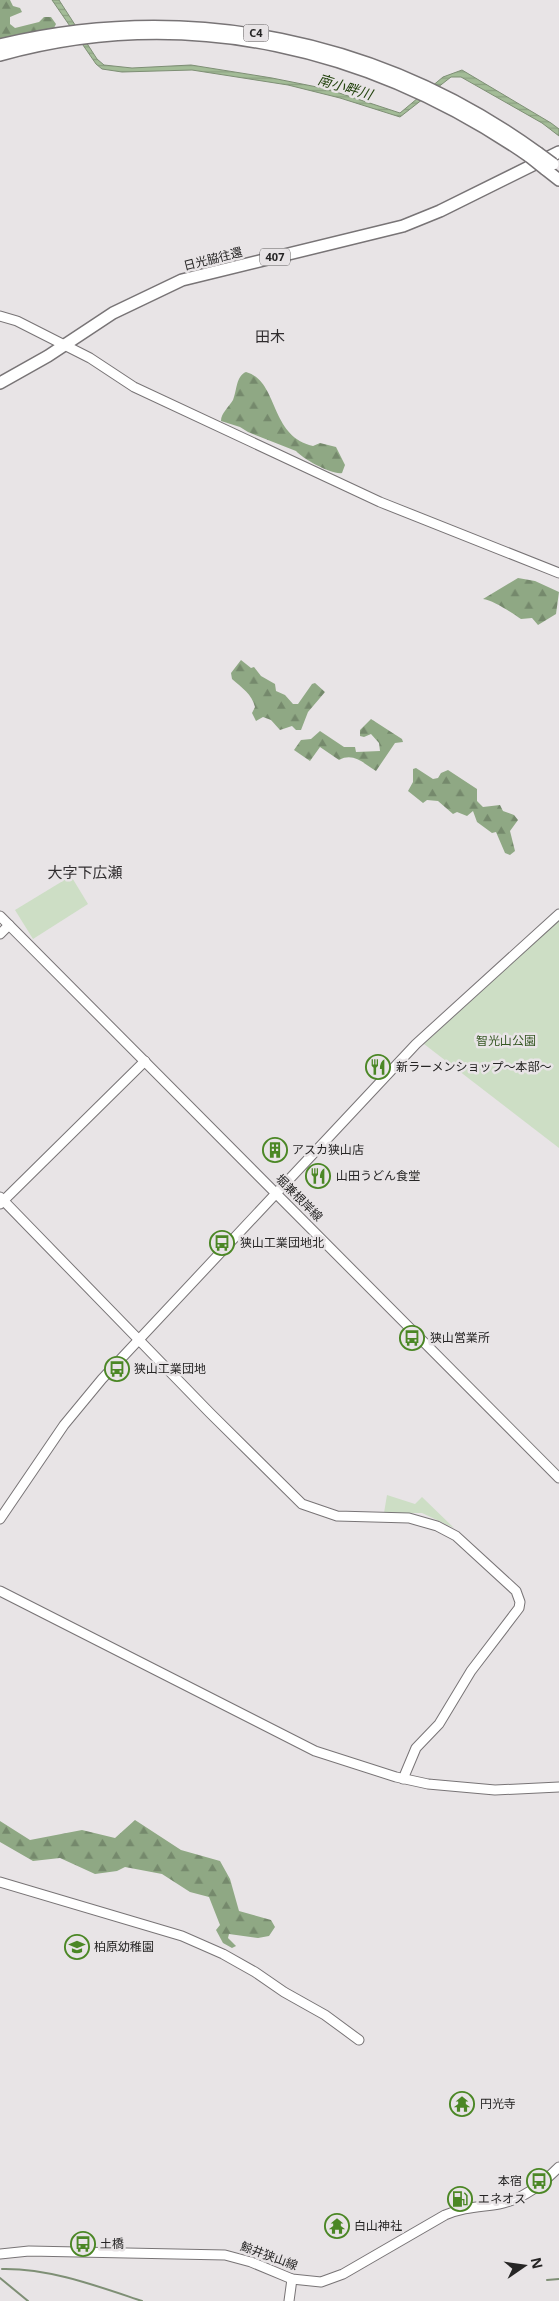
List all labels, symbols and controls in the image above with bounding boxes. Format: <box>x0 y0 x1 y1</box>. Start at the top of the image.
road number: C4 <box>244 24 268 42</box>
water label: 南小畔川 <box>316 69 377 104</box>
street label: 日光脇往還 <box>182 243 244 274</box>
road number: 407 <box>260 248 290 266</box>
district label: 田木 <box>255 326 285 346</box>
district label: 大字下広瀬 <box>47 862 123 882</box>
park label: 智光山公園 <box>476 1032 536 1049</box>
restaurant icon: 新ラーメンショップ～本部～ <box>365 1054 391 1080</box>
place label: 新ラーメンショップ～本部～ <box>396 1058 552 1075</box>
building icon: アスカ狭山店 <box>262 1137 288 1163</box>
place label: アスカ狭山店 <box>292 1141 364 1158</box>
restaurant icon: 山田うどん食堂 <box>305 1163 331 1189</box>
place label: 山田うどん食堂 <box>336 1167 420 1184</box>
street label: 堀兼根岸線 <box>272 1170 327 1225</box>
bus stop icon: 狭山工業団地北 <box>209 1230 235 1256</box>
place label: 狭山工業団地北 <box>240 1234 324 1251</box>
bus stop icon: 狭山営業所 <box>399 1325 425 1351</box>
place label: 狭山営業所 <box>430 1329 490 1346</box>
bus stop icon: 狭山工業団地 <box>104 1356 130 1382</box>
place label: 狭山工業団地 <box>134 1360 206 1377</box>
school or university icon: 柏原幼稚園 <box>64 1934 90 1960</box>
place label: 柏原幼稚園 <box>94 1938 154 1955</box>
temple icon: 円光寺 <box>449 2091 475 2117</box>
place label: 円光寺 <box>480 2095 516 2112</box>
bus stop icon: 本宿 <box>526 2168 552 2194</box>
place label: 本宿 <box>498 2172 522 2189</box>
fuel station icon: エネオス <box>447 2186 473 2212</box>
place label: エネオス <box>478 2190 526 2207</box>
temple icon: 白山神社 <box>324 2213 350 2239</box>
place label: 白山神社 <box>354 2217 402 2234</box>
bus stop icon: 土橋 <box>70 2231 96 2257</box>
place label: 土橋 <box>100 2235 124 2252</box>
street label: 鯨井狭山線 <box>238 2237 300 2274</box>
north arrow <box>499 2241 549 2291</box>
text: N <box>527 2255 548 2271</box>

